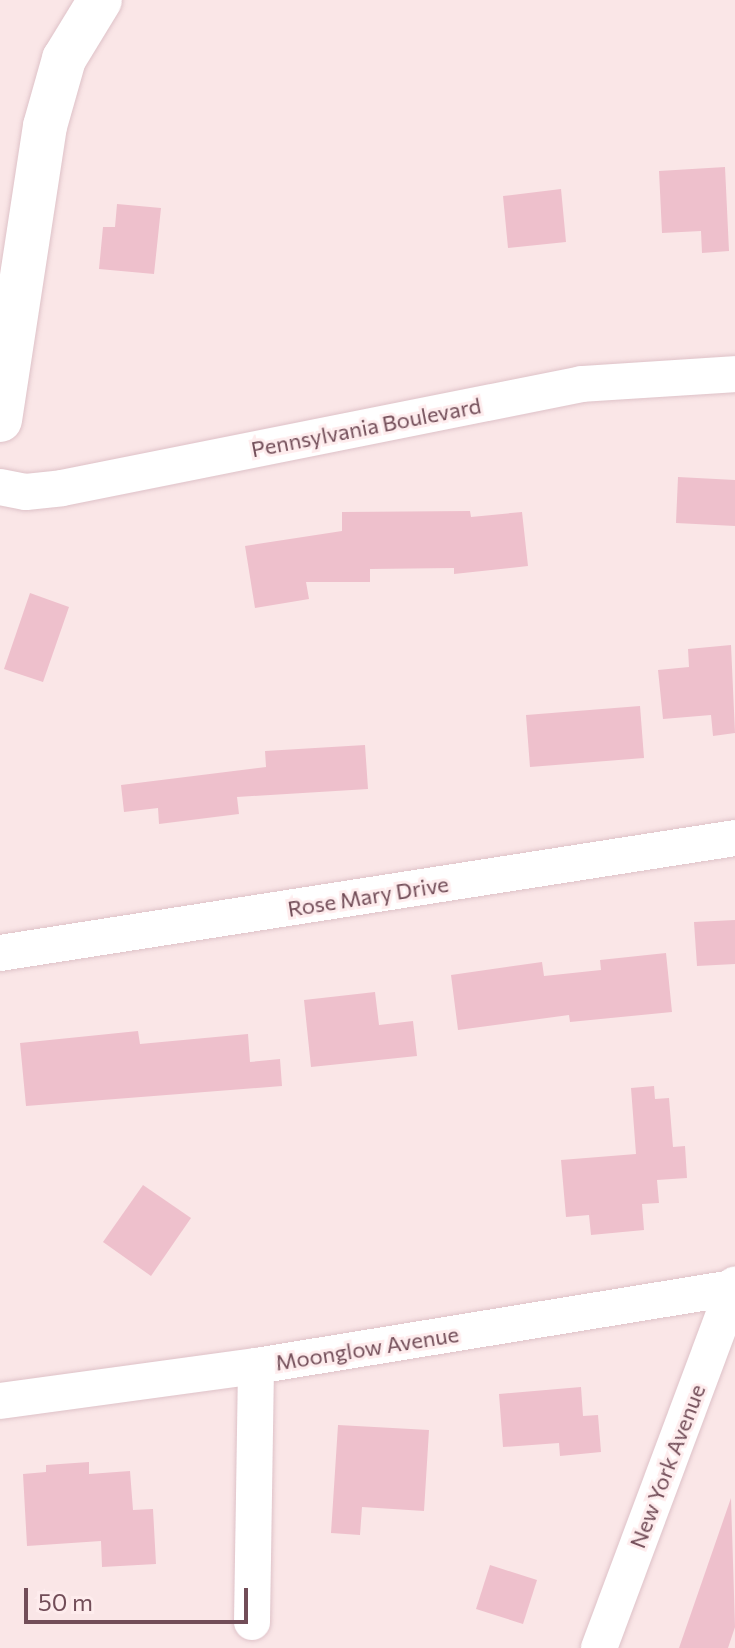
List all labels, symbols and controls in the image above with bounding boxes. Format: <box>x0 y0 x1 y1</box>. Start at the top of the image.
street label: Pennsylvania Boulevard <box>249 392 483 462</box>
street label: Rose Mary Drive <box>286 870 450 922</box>
street label: Moonglow Avenue <box>273 1320 461 1376</box>
street label: New York Avenue <box>624 1380 710 1552</box>
scale bar <box>28 1572 252 1622</box>
text: 50 m <box>38 1587 93 1616</box>

